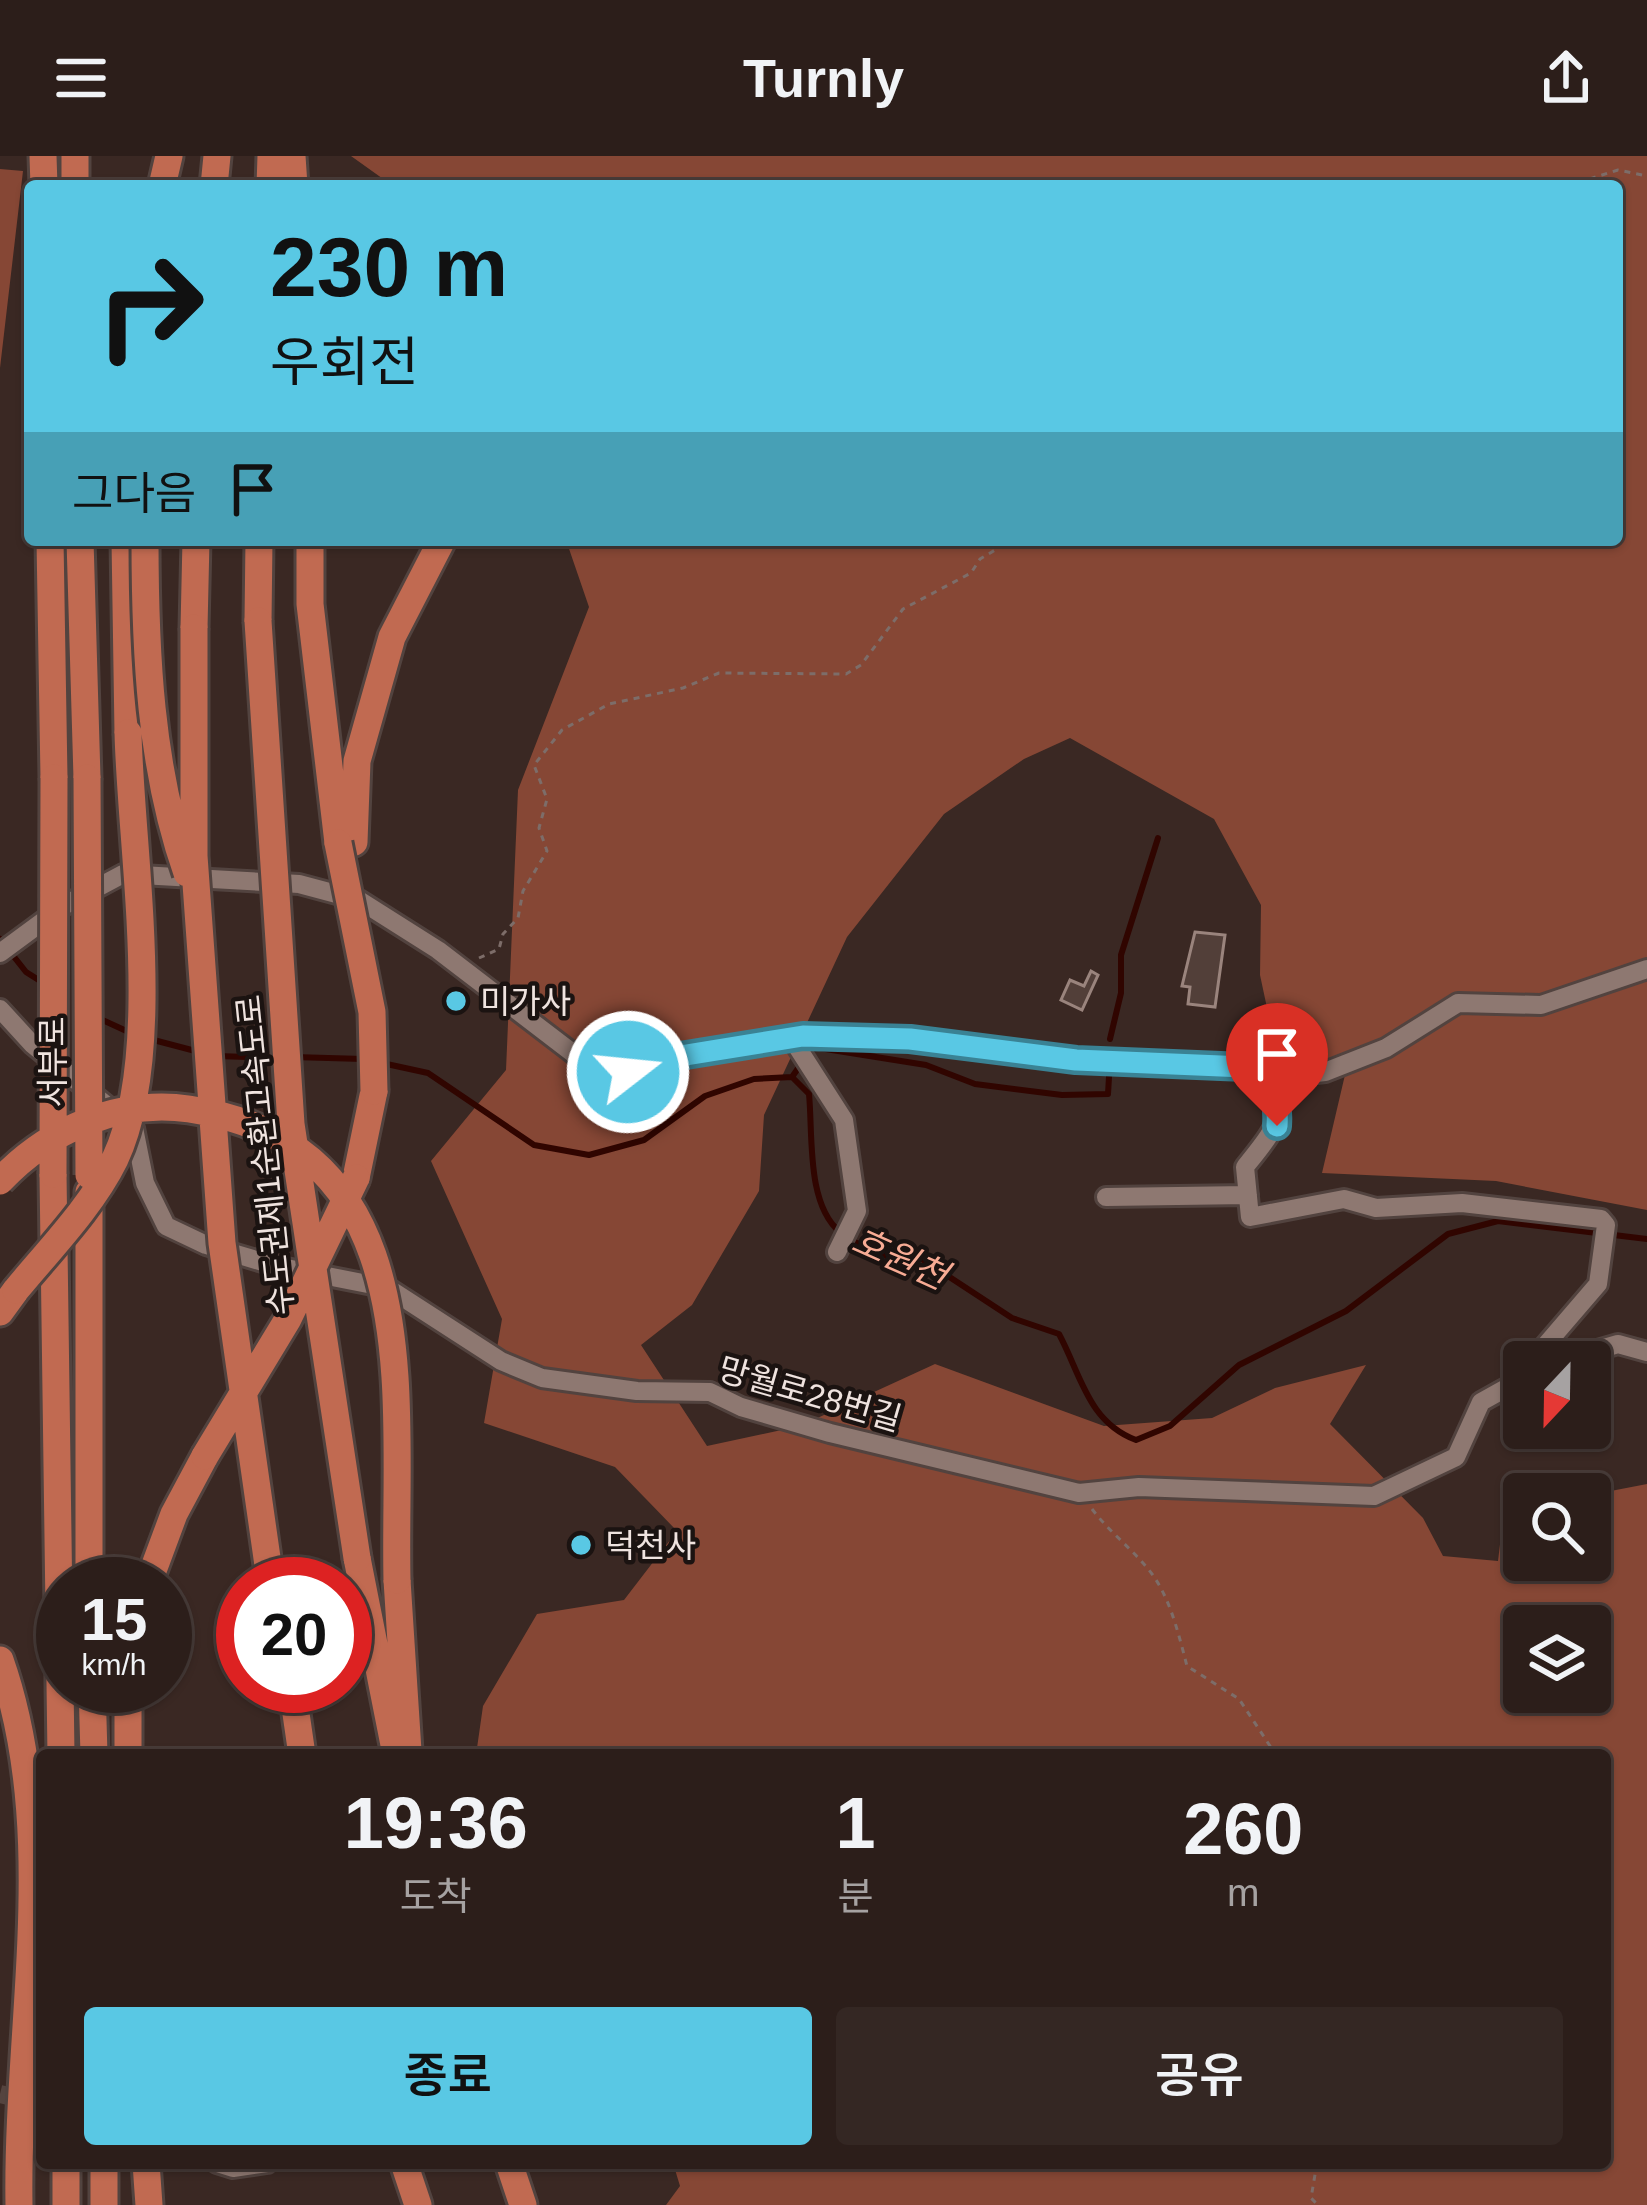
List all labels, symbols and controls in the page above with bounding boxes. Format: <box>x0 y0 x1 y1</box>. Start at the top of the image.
icon: menu <box>48 45 114 111</box>
icon: share <box>1533 45 1599 111</box>
text: Turnly <box>743 48 904 108</box>
text: 230 m <box>270 220 508 314</box>
icon: right <box>72 228 228 384</box>
text: 우회전 <box>270 332 419 392</box>
icon: arrive <box>220 456 286 522</box>
text: 그다음 <box>72 468 196 519</box>
place label: 미가사 <box>480 983 571 1020</box>
marker: 미가사 <box>443 988 469 1014</box>
street label: 수도권제1순환고속도로 <box>230 993 300 1317</box>
pin <box>1226 1003 1328 1126</box>
position arrow <box>565 1009 691 1135</box>
street label: 서부로 <box>34 1016 71 1108</box>
icon: arrive <box>1244 1021 1310 1087</box>
water label: 호원천 <box>846 1219 957 1299</box>
north arrow <box>1503 1341 1611 1449</box>
map controls <box>1503 1341 1611 1713</box>
street label: 망월로28번길 <box>714 1350 906 1438</box>
button: search <box>1503 1473 1611 1581</box>
place label: 덕천사 <box>605 1527 696 1564</box>
marker: 덕천사 <box>568 1532 594 1558</box>
speed limit sign: 20 <box>216 1557 372 1713</box>
text: 15 <box>81 1586 147 1653</box>
button: layers <box>1503 1605 1611 1713</box>
text: km/h <box>81 1648 147 1681</box>
text: 19:36 <box>344 1783 528 1863</box>
text: 1 <box>835 1783 876 1863</box>
text: 260 <box>1183 1789 1303 1869</box>
text: m <box>1227 1871 1259 1914</box>
text: 도착 <box>400 1875 472 1918</box>
text: 분 <box>838 1875 873 1918</box>
button: 종료 <box>84 2007 812 2145</box>
button: 공유 <box>836 2007 1563 2145</box>

